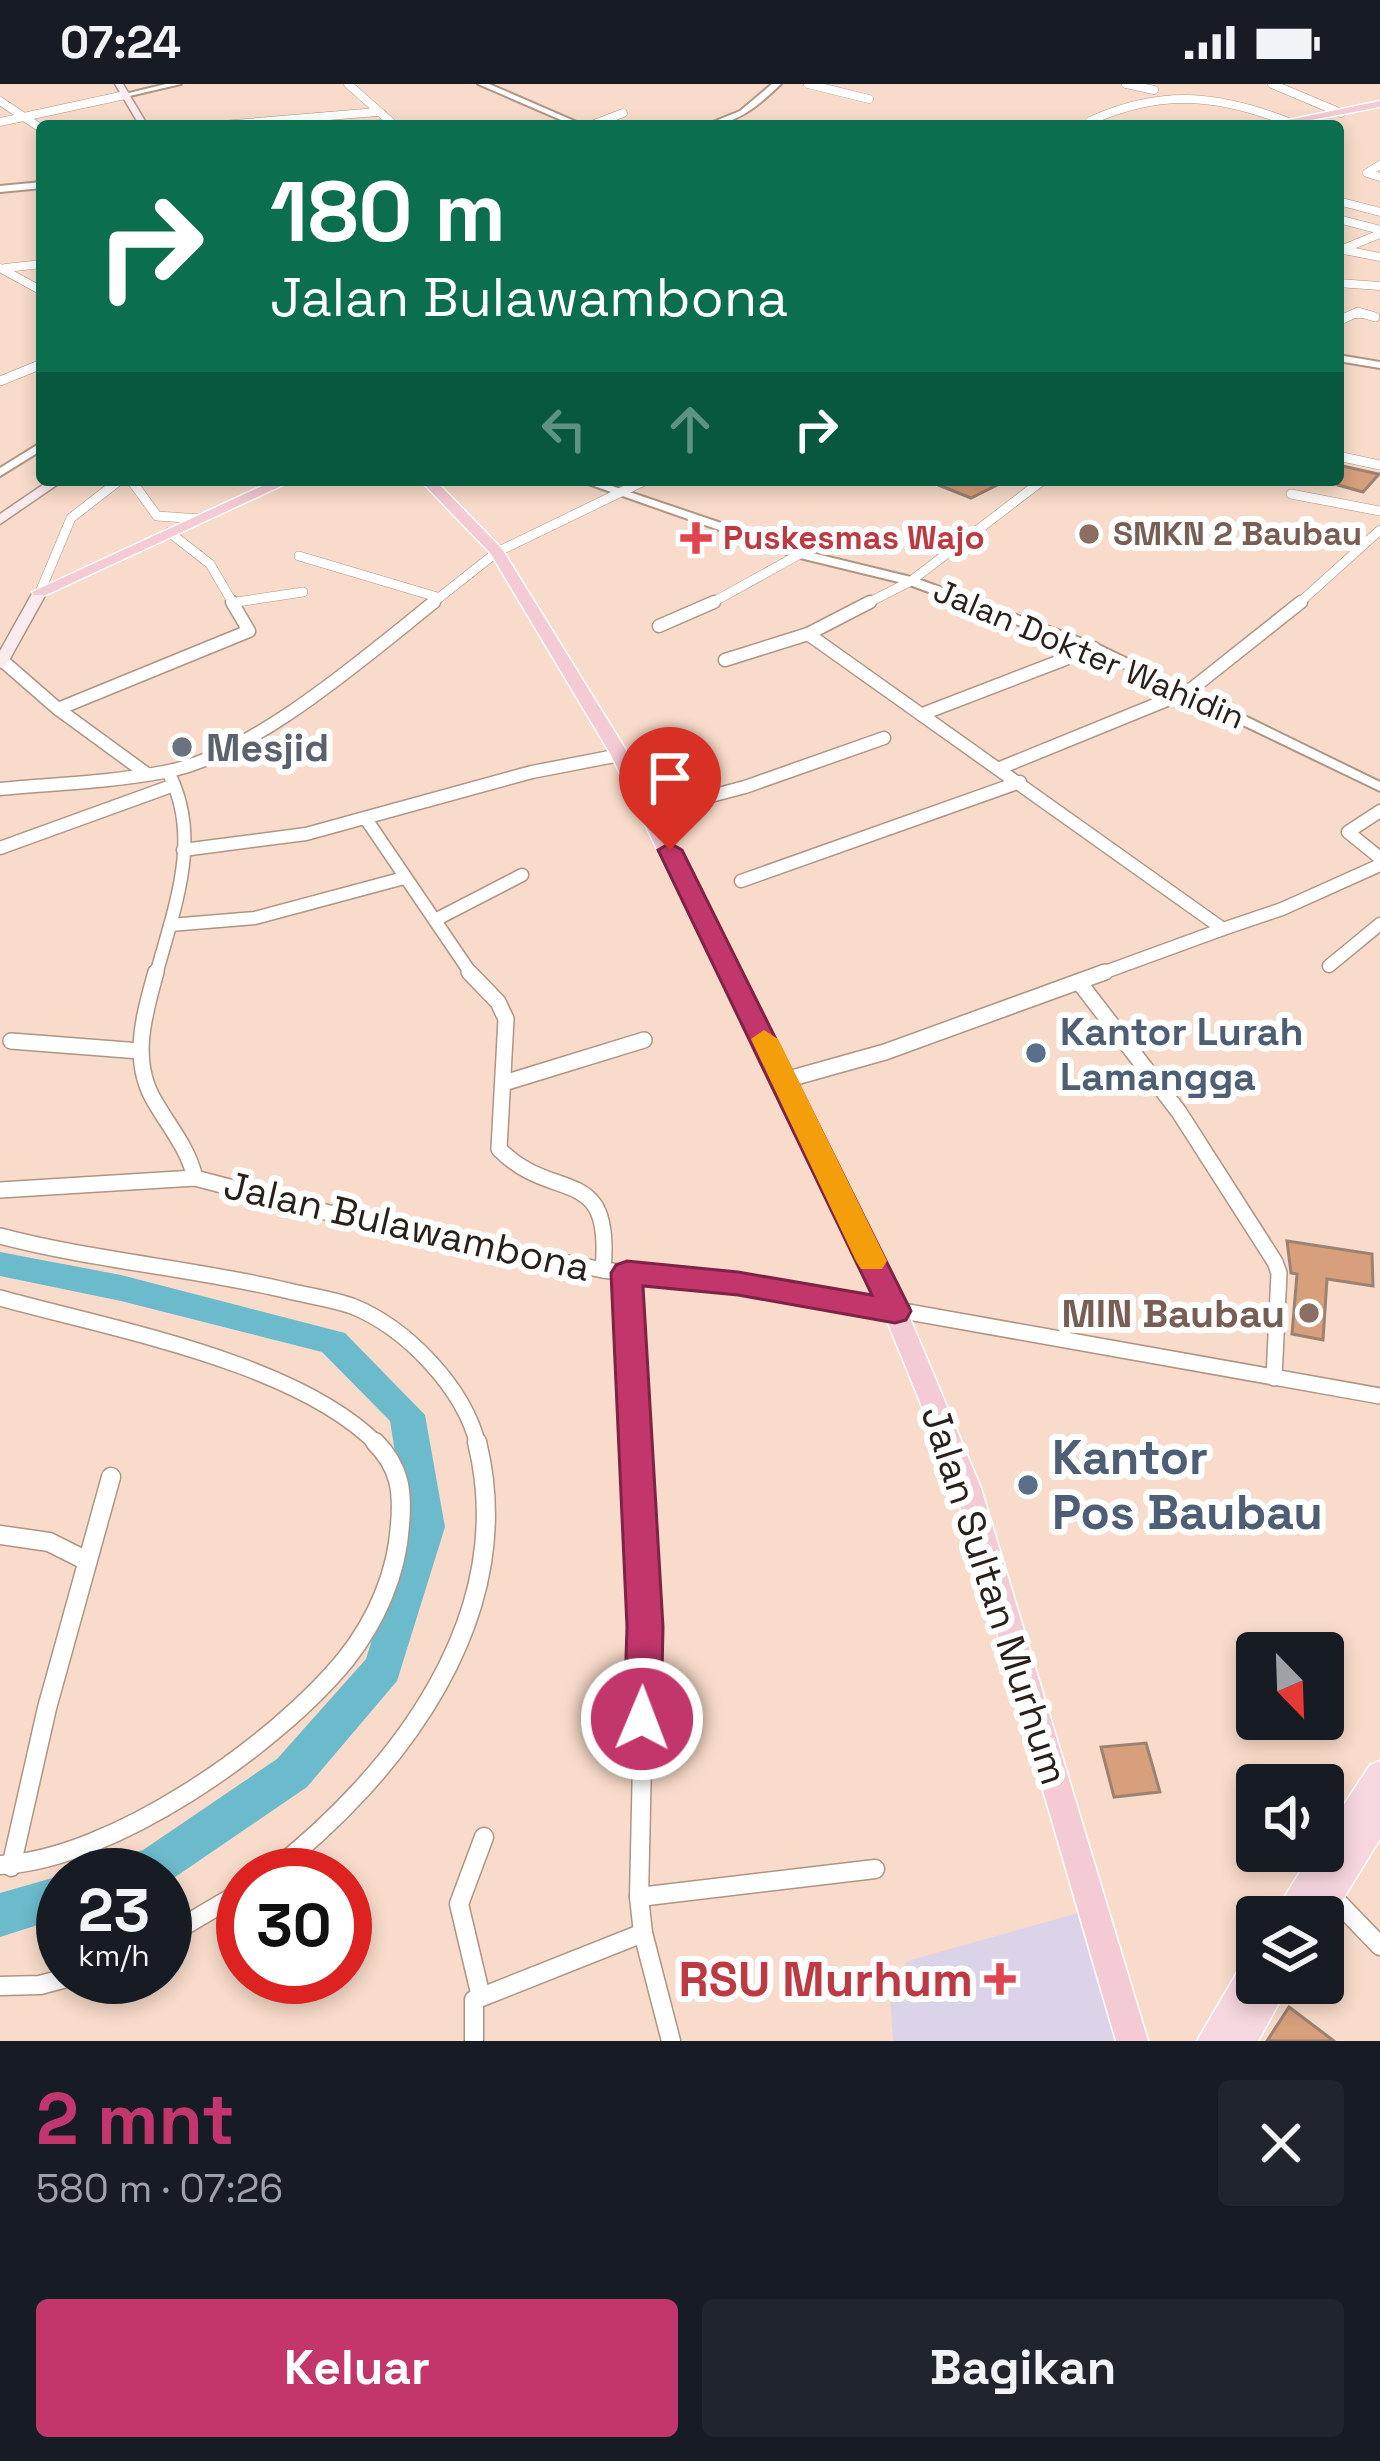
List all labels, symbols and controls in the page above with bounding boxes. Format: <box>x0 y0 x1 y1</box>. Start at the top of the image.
text: 07:24 <box>60 14 181 71</box>
text: 180 m <box>270 158 506 266</box>
icon: right <box>72 168 228 324</box>
text: Jalan Bulawambona <box>270 263 788 332</box>
icon: left <box>531 396 597 462</box>
icon: ahead <box>657 396 723 462</box>
icon: right <box>783 396 849 462</box>
place label: SMKN 2 Baubau <box>1113 513 1362 555</box>
place label: Puskesmas Wajo <box>723 517 985 559</box>
marker: SMKN 2 Baubau <box>1076 521 1102 547</box>
marker: Puskesmas Wajo <box>680 522 712 554</box>
street label: Jalan Dokter Wahidin <box>927 569 1251 739</box>
place label: Mesjid <box>206 723 329 772</box>
pin <box>619 727 721 850</box>
marker: Mesjid <box>169 734 195 760</box>
icon: arrive <box>637 745 703 811</box>
place label: Kantor Lurah Lamangga <box>1060 1007 1303 1101</box>
marker: Kantor Lurah Lamangga <box>1023 1040 1049 1066</box>
street label: Jalan Bulawambona <box>219 1160 595 1292</box>
place label: MIN Baubau <box>1061 1289 1285 1338</box>
marker: MIN Baubau <box>1296 1300 1322 1326</box>
street label: Jalan Sultan Murhum <box>911 1399 1079 1791</box>
place label: Kantor Pos Baubau <box>1052 1427 1323 1543</box>
marker: Kantor Pos Baubau <box>1015 1472 1041 1498</box>
north arrow <box>1236 1632 1344 1740</box>
map controls <box>1236 1632 1344 2004</box>
position arrow <box>579 1656 705 1782</box>
button: sound <box>1236 1764 1344 1872</box>
speed limit sign: 30 <box>216 1848 372 2004</box>
text: 23 <box>78 1872 150 1949</box>
button: layers <box>1236 1896 1344 2004</box>
text: km/h <box>78 1936 150 1975</box>
place label: RSU Murhum <box>678 1949 973 2010</box>
marker: RSU Murhum <box>984 1963 1016 1995</box>
text: 2 mnt <box>36 2073 235 2165</box>
button: close <box>1218 2080 1344 2206</box>
text: 580 m · 07:26 <box>36 2164 283 2213</box>
button: Keluar <box>36 2299 678 2437</box>
button: Bagikan <box>702 2299 1344 2437</box>

